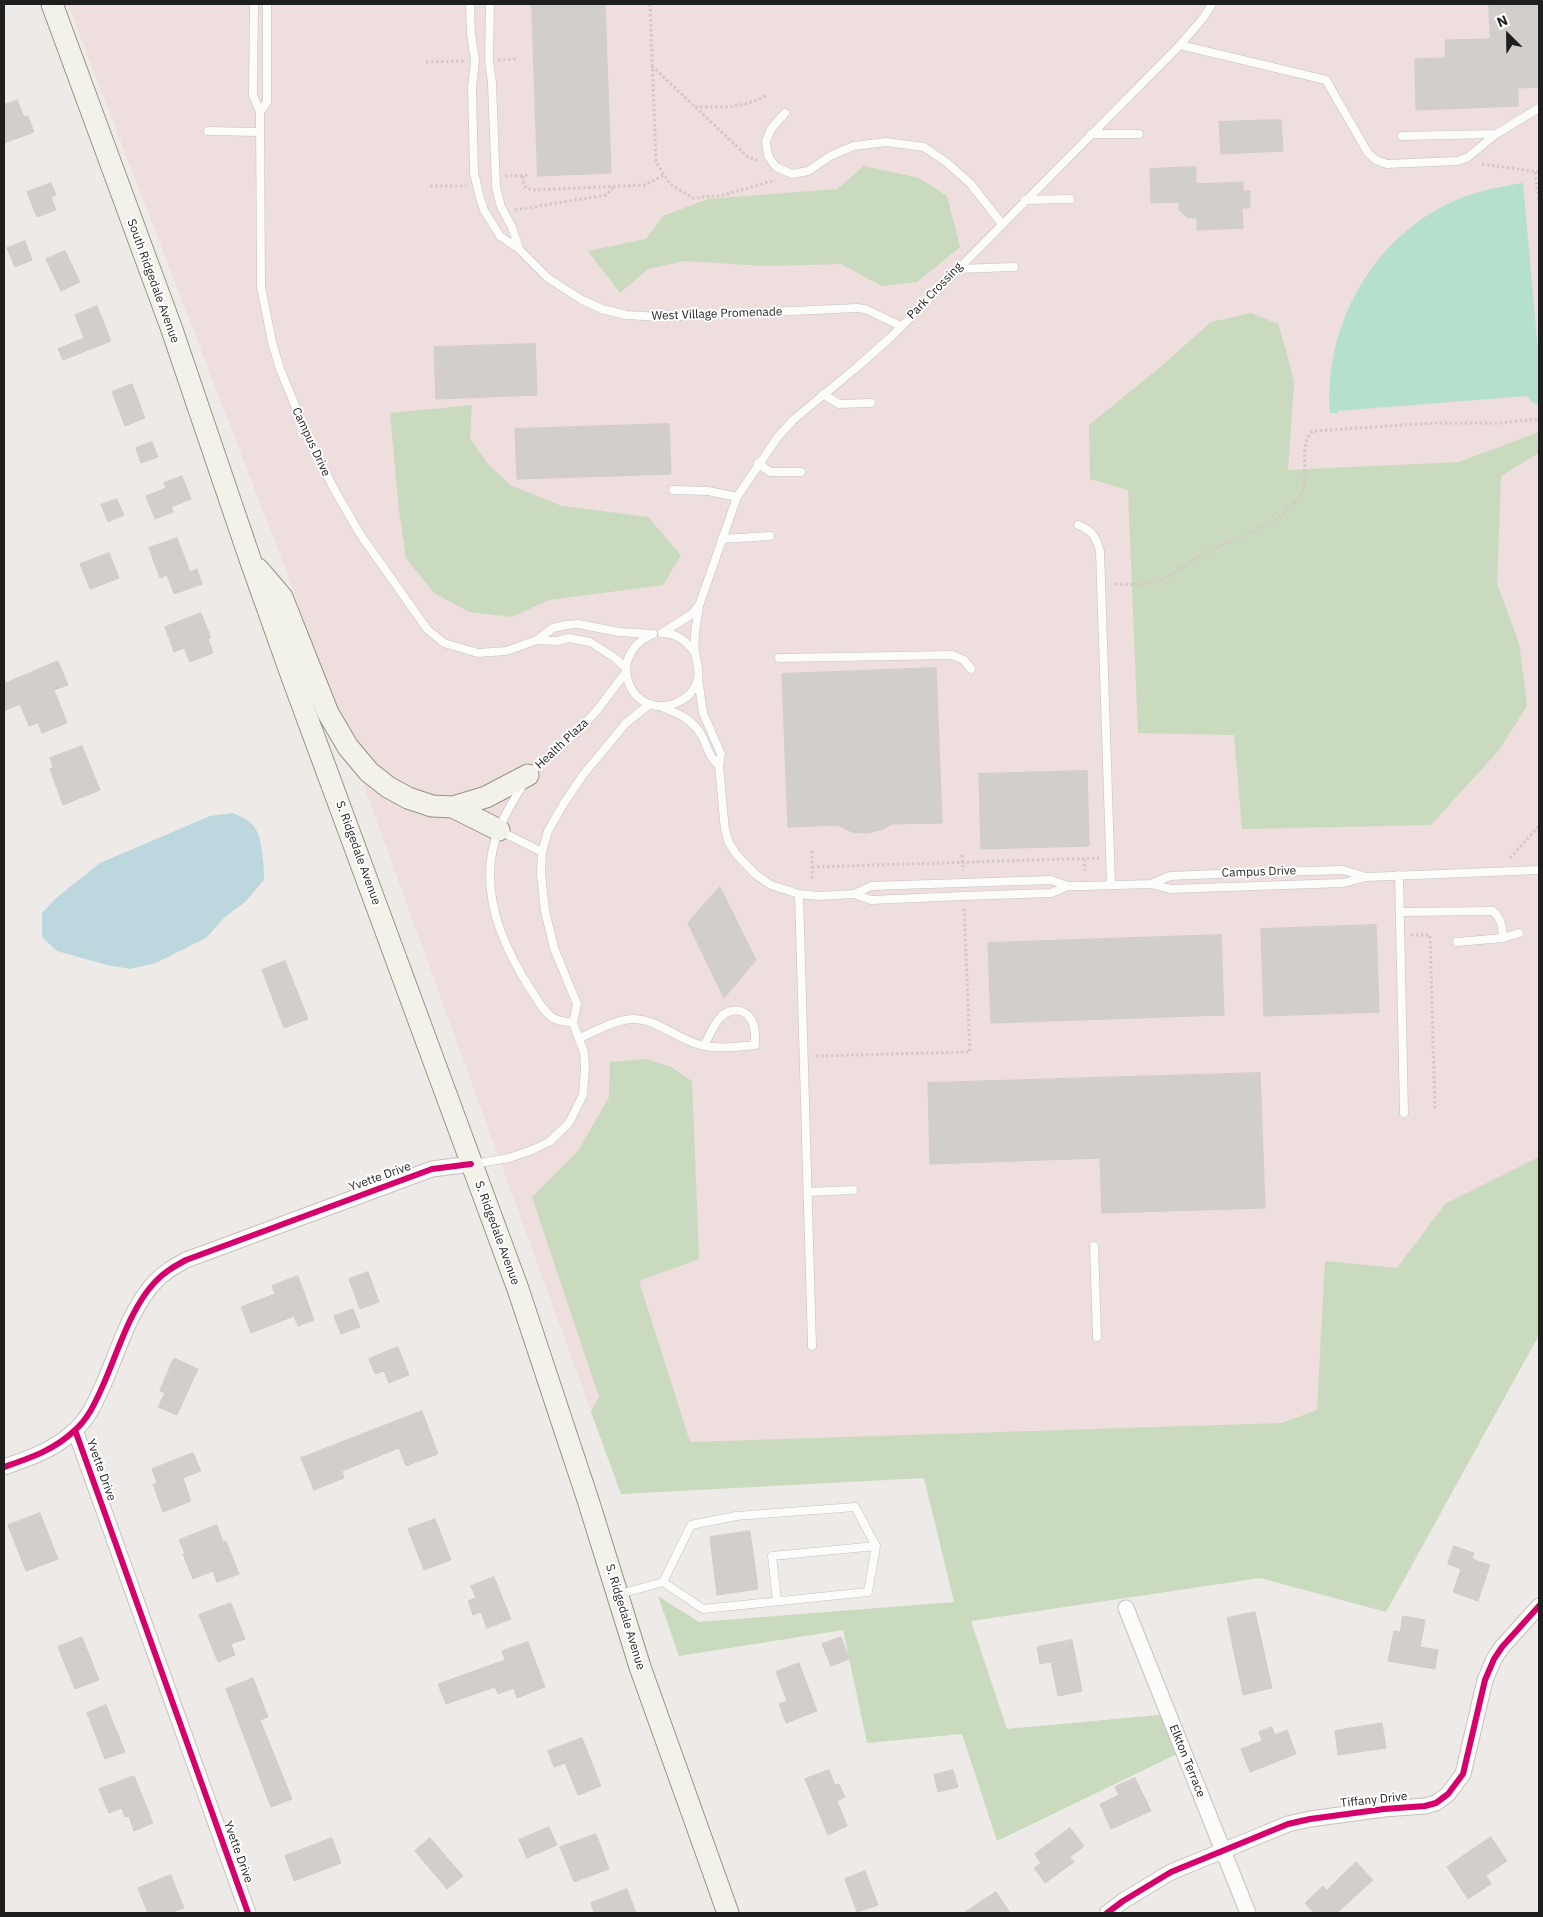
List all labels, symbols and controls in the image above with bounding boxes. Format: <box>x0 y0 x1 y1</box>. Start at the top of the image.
north arrow <box>1483 10 1533 60</box>
text: N <box>1494 11 1510 31</box>
street label: South Ridgedale Avenue <box>124 217 182 345</box>
street label: Park Crossing <box>904 260 966 322</box>
street label: West Village Promenade <box>651 305 783 323</box>
street label: Campus Drive <box>289 405 333 479</box>
street label: Health Plaza <box>532 716 592 772</box>
street label: S. Ridgedale Avenue <box>332 799 384 907</box>
street label: Campus Drive <box>1221 864 1297 880</box>
street label: Yvette Drive <box>347 1159 413 1195</box>
street label: S. Ridgedale Avenue <box>471 1179 523 1287</box>
street label: Yvette Drive <box>83 1437 119 1503</box>
street label: S. Ridgedale Avenue <box>602 1562 648 1672</box>
street label: Elkton Terrace <box>1166 1722 1208 1800</box>
street label: Tiffany Drive <box>1340 1789 1408 1811</box>
street label: Yvette Drive <box>220 1819 256 1885</box>

